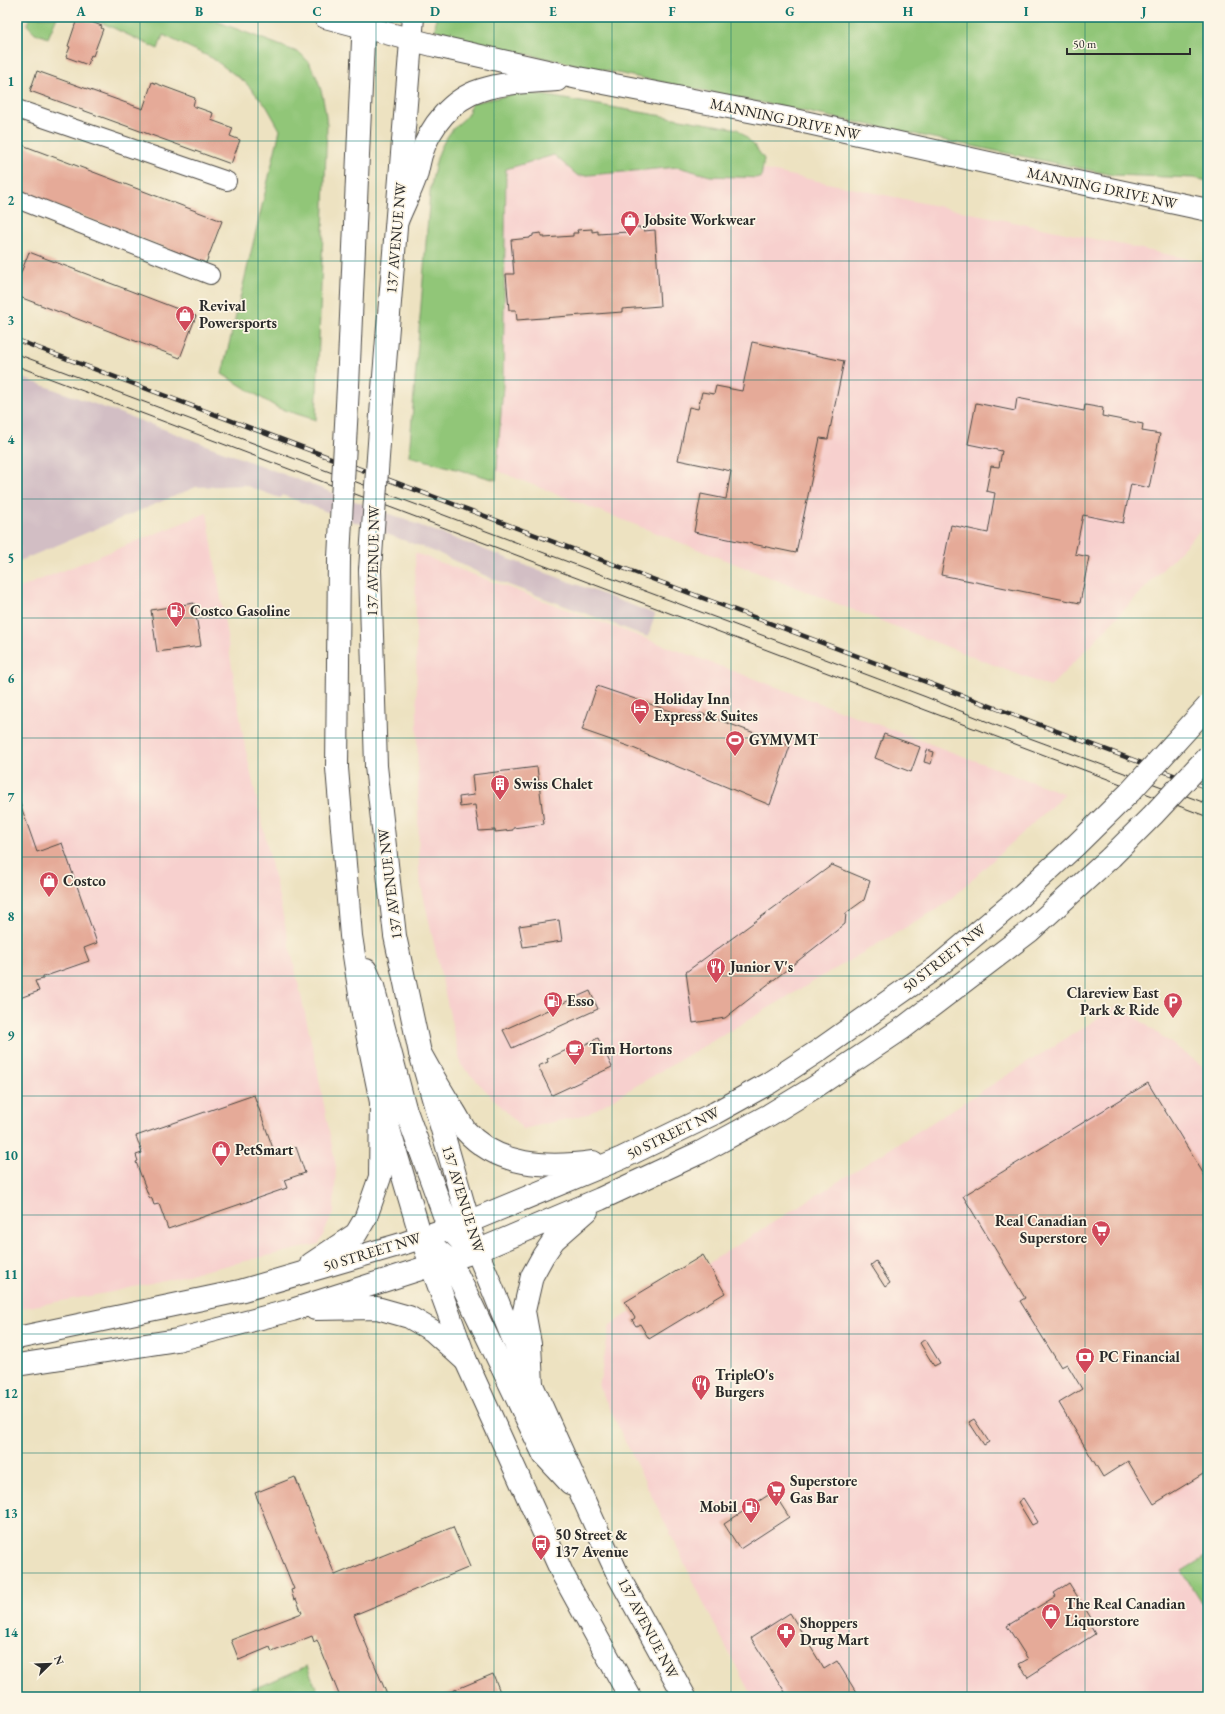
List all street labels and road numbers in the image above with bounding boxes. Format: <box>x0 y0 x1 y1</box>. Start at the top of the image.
street label: MANNING DRIVE NW <box>708 93 862 144</box>
street label: MANNING DRIVE NW <box>1025 162 1179 213</box>
street label: 137 AVENUE NW <box>381 181 410 294</box>
street label: 137 AVENUE NW <box>362 505 383 617</box>
street label: 137 AVENUE NW <box>373 827 406 941</box>
street label: 50 STREET NW <box>898 919 989 996</box>
street label: 50 STREET NW <box>623 1102 722 1163</box>
street label: 137 AVENUE NW <box>438 1143 489 1255</box>
street label: 50 STREET NW <box>321 1228 423 1275</box>
street label: 137 AVENUE NW <box>614 1574 683 1682</box>

